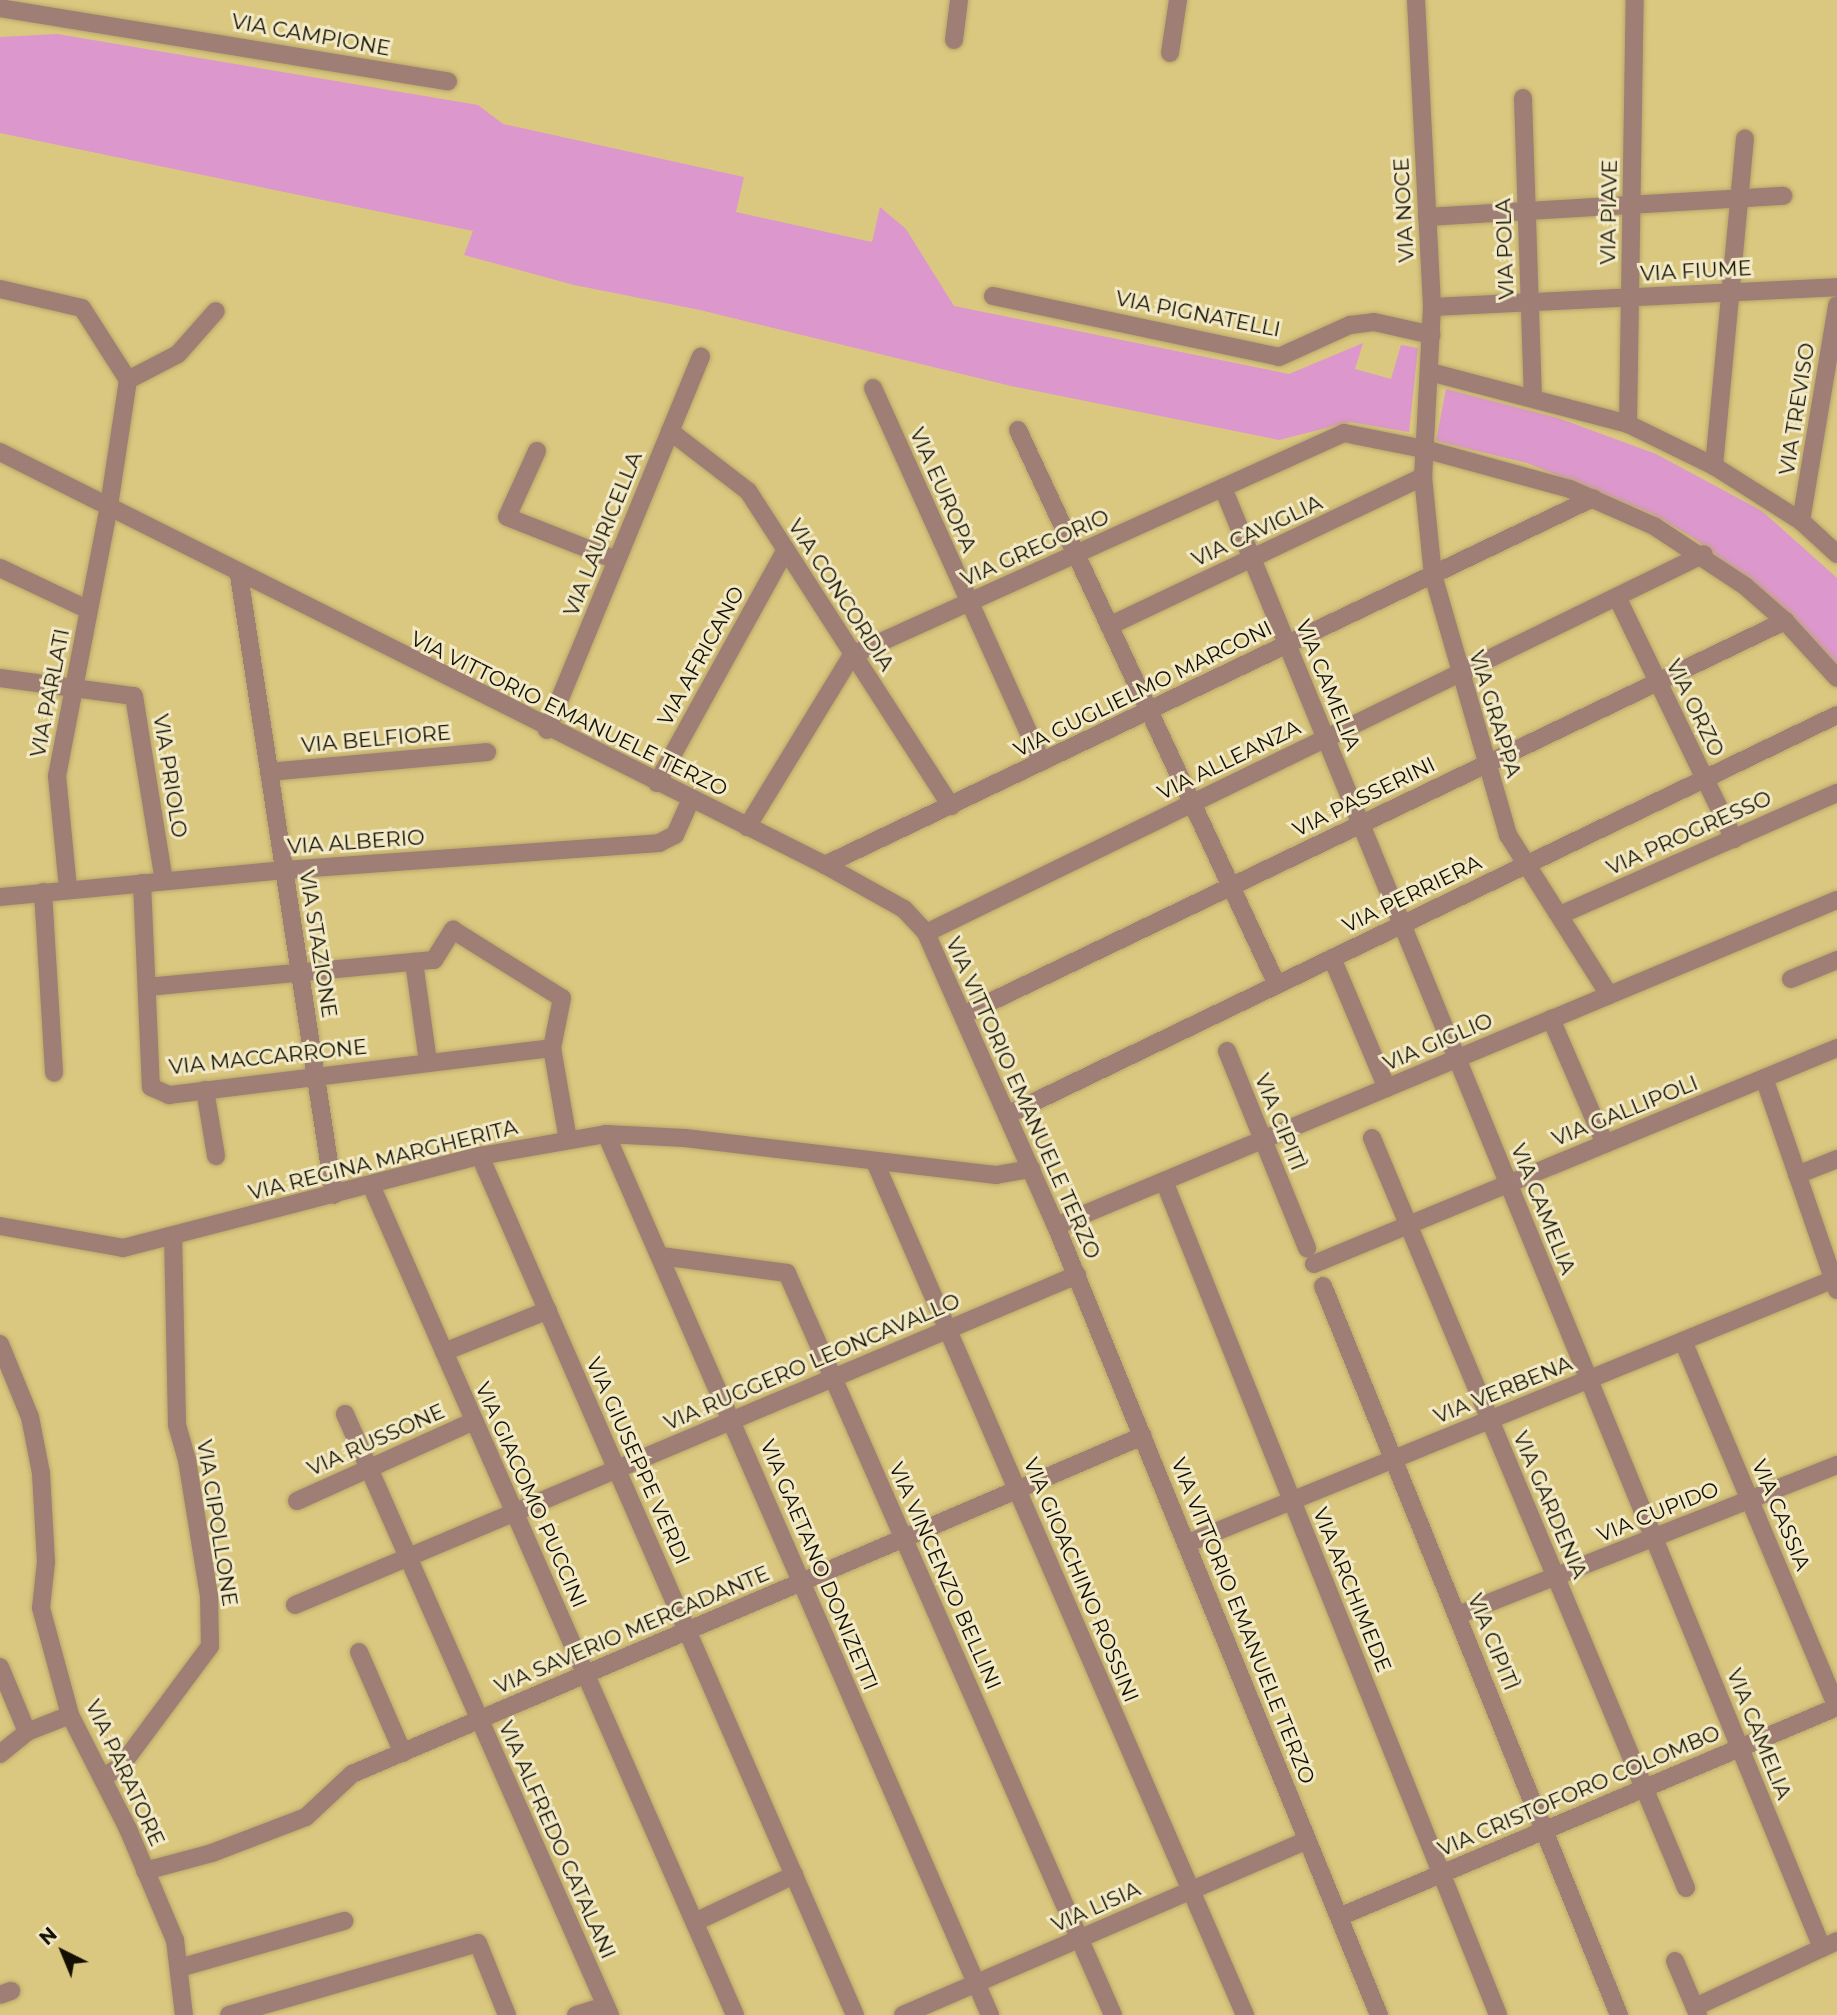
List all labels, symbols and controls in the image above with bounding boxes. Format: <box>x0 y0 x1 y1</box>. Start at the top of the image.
street label: VIA CAMPIONE <box>230 9 392 61</box>
street label: VIA NOCE <box>1389 157 1419 263</box>
street label: VIA PIAVE <box>1595 159 1623 265</box>
street label: VIA POLA <box>1491 198 1519 300</box>
street label: VIA FIUME <box>1640 255 1752 287</box>
street label: VIA PIGNATELLI <box>1113 286 1283 342</box>
street label: VIA TREVISO <box>1774 341 1820 477</box>
street label: VIA EUROPA <box>904 424 982 556</box>
street label: VIA LAURICELLA <box>558 448 648 620</box>
street label: VIA CAVIGLIA <box>1188 490 1326 572</box>
street label: VIA GREGORIO <box>957 504 1113 592</box>
street label: VIA CONCORDIA <box>783 514 899 676</box>
street label: VIA AFRICANO <box>652 582 750 730</box>
street label: VIA GUGLIELMO MARCONI <box>1010 615 1276 763</box>
street label: VIA CAMELIA <box>1290 616 1366 754</box>
street label: VIA PARLATI <box>25 626 75 760</box>
street label: VIA VITTORIO EMANUELE TERZO <box>406 626 732 802</box>
street label: VIA GRAPPA <box>1464 647 1526 781</box>
street label: VIA ORZO <box>1661 655 1729 761</box>
street label: VIA PRIOLO <box>148 712 192 840</box>
street label: VIA ALLEANZA <box>1153 714 1305 806</box>
street label: VIA BELFIORE <box>300 720 452 758</box>
street label: VIA PASSERINI <box>1289 752 1439 842</box>
street label: VIA PROGRESSO <box>1603 785 1775 881</box>
street label: VIA ALBERIO <box>286 825 426 859</box>
street label: VIA PERRIERA <box>1339 850 1485 938</box>
street label: VIA STAZIONE <box>294 868 342 1020</box>
street label: VIA VITTORIO EMANUELE TERZO <box>940 933 1106 1263</box>
street label: VIA GIGLIO <box>1380 1008 1496 1076</box>
street label: VIA MACCARRONE <box>168 1034 368 1080</box>
street label: VIA CIPITÌ <box>1249 1070 1311 1174</box>
street label: VIA GALLIPOLI <box>1548 1070 1702 1152</box>
street label: VIA REGINA MARGHERITA <box>246 1114 520 1206</box>
street label: VIA CAMELIA <box>1505 1140 1581 1278</box>
street label: VIA RUGGERO LEONCAVALLO <box>660 1288 964 1436</box>
street label: VIA VERBENA <box>1430 1351 1576 1429</box>
street label: VIA GIUSEPPE VERDI <box>581 1354 695 1568</box>
street label: VIA GIACOMO PUCCINI <box>470 1378 592 1612</box>
street label: VIA RUSSONE <box>303 1398 449 1482</box>
street label: VIA GARDENIA <box>1508 1428 1592 1582</box>
street label: VIA GAETANO DONIZETTI <box>755 1436 883 1694</box>
street label: VIA CIPOLLONE <box>191 1438 243 1608</box>
street label: VIA GIOACHINO ROSSINI <box>1018 1454 1144 1706</box>
street label: VIA VITTORIO EMANUELE TERZO <box>1166 1454 1320 1788</box>
street label: VIA CASSIA <box>1746 1456 1816 1574</box>
street label: VIA VINCENZO BELLINI <box>883 1459 1007 1693</box>
street label: VIA CUPIDO <box>1594 1476 1722 1548</box>
street label: VIA ARCHIMEDE <box>1307 1504 1397 1676</box>
street label: VIA SAVERIO MERCADANTE <box>491 1561 773 1699</box>
street label: VIA CIPITÌ <box>1462 1590 1524 1694</box>
street label: VIA CAMELIA <box>1721 1665 1797 1803</box>
street label: VIA PARATORE <box>80 1696 170 1850</box>
street label: VIA ALFREDO CATALANI <box>493 1717 621 1963</box>
street label: VIA CRISTOFORO COLOMBO <box>1434 1720 1724 1862</box>
street label: VIA LISIA <box>1048 1876 1144 1938</box>
north arrow <box>28 1917 98 1987</box>
text: N <box>35 1923 62 1950</box>

